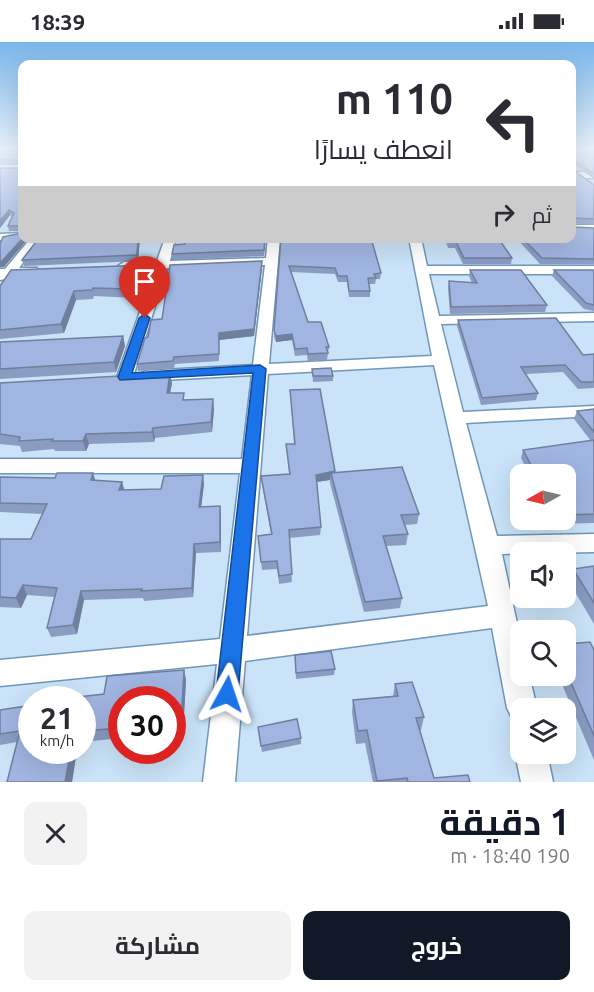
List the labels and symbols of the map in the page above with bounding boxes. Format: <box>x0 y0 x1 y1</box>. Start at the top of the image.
pin <box>119 256 170 318</box>
north arrow <box>510 464 576 530</box>
position arrow <box>195 662 259 726</box>
speed limit sign: 30 <box>108 686 186 764</box>

